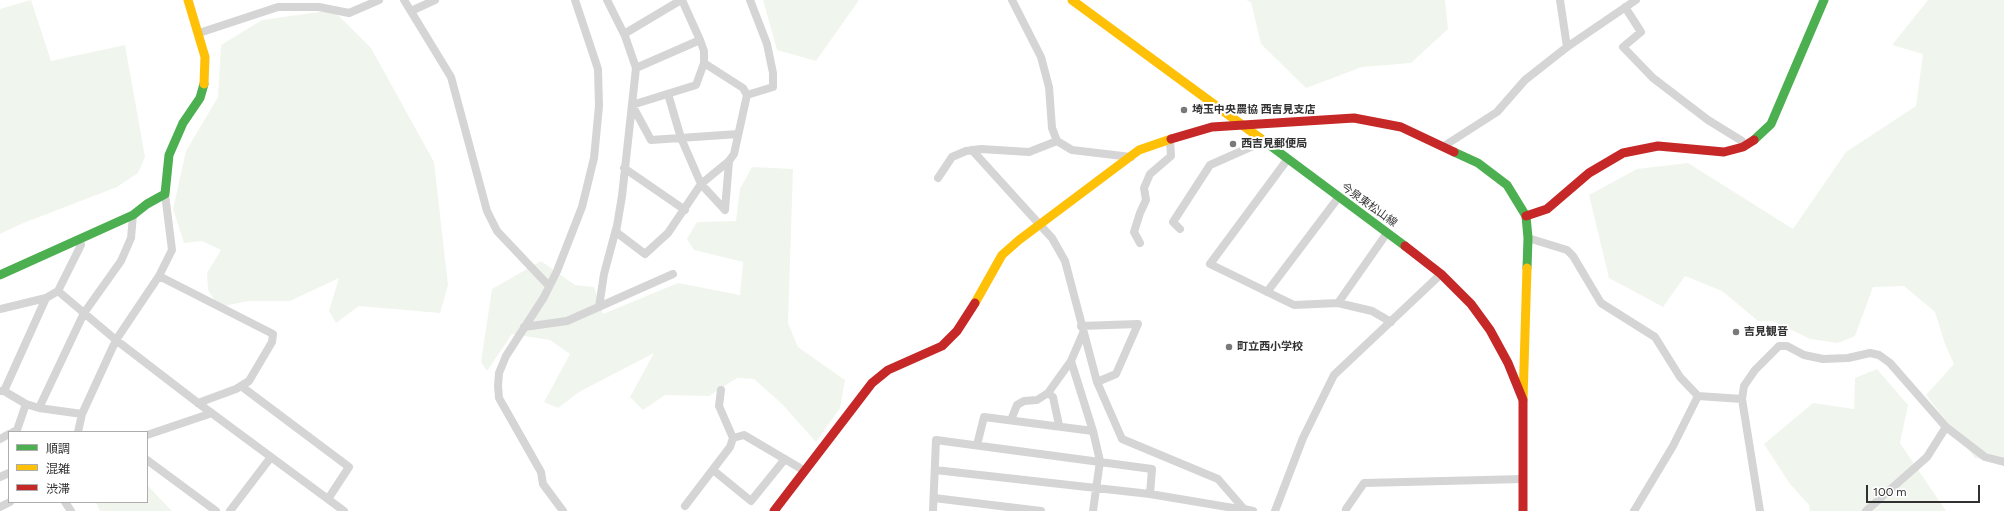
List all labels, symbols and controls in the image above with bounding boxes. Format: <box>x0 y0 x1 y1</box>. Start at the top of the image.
place label: 埼玉中央農協 西吉見支店 <box>1192 103 1316 117</box>
marker: 埼玉中央農協 西吉見支店 <box>1179 105 1189 115</box>
place label: 西吉見郵便局 <box>1241 137 1307 151</box>
marker: 西吉見郵便局 <box>1228 139 1238 149</box>
street label: 今泉東松山線 <box>1338 180 1400 230</box>
place label: 吉見観音 <box>1744 325 1788 339</box>
marker: 吉見観音 <box>1731 327 1741 337</box>
place label: 町立西小学校 <box>1237 340 1303 354</box>
marker: 町立西小学校 <box>1224 342 1234 352</box>
legend <box>8 431 148 503</box>
text: 順調 <box>46 442 70 456</box>
text: 混雑 <box>46 462 70 476</box>
scale bar <box>1868 477 1982 503</box>
text: 渋滞 <box>46 482 70 496</box>
text: 100 m <box>1873 485 1907 499</box>

